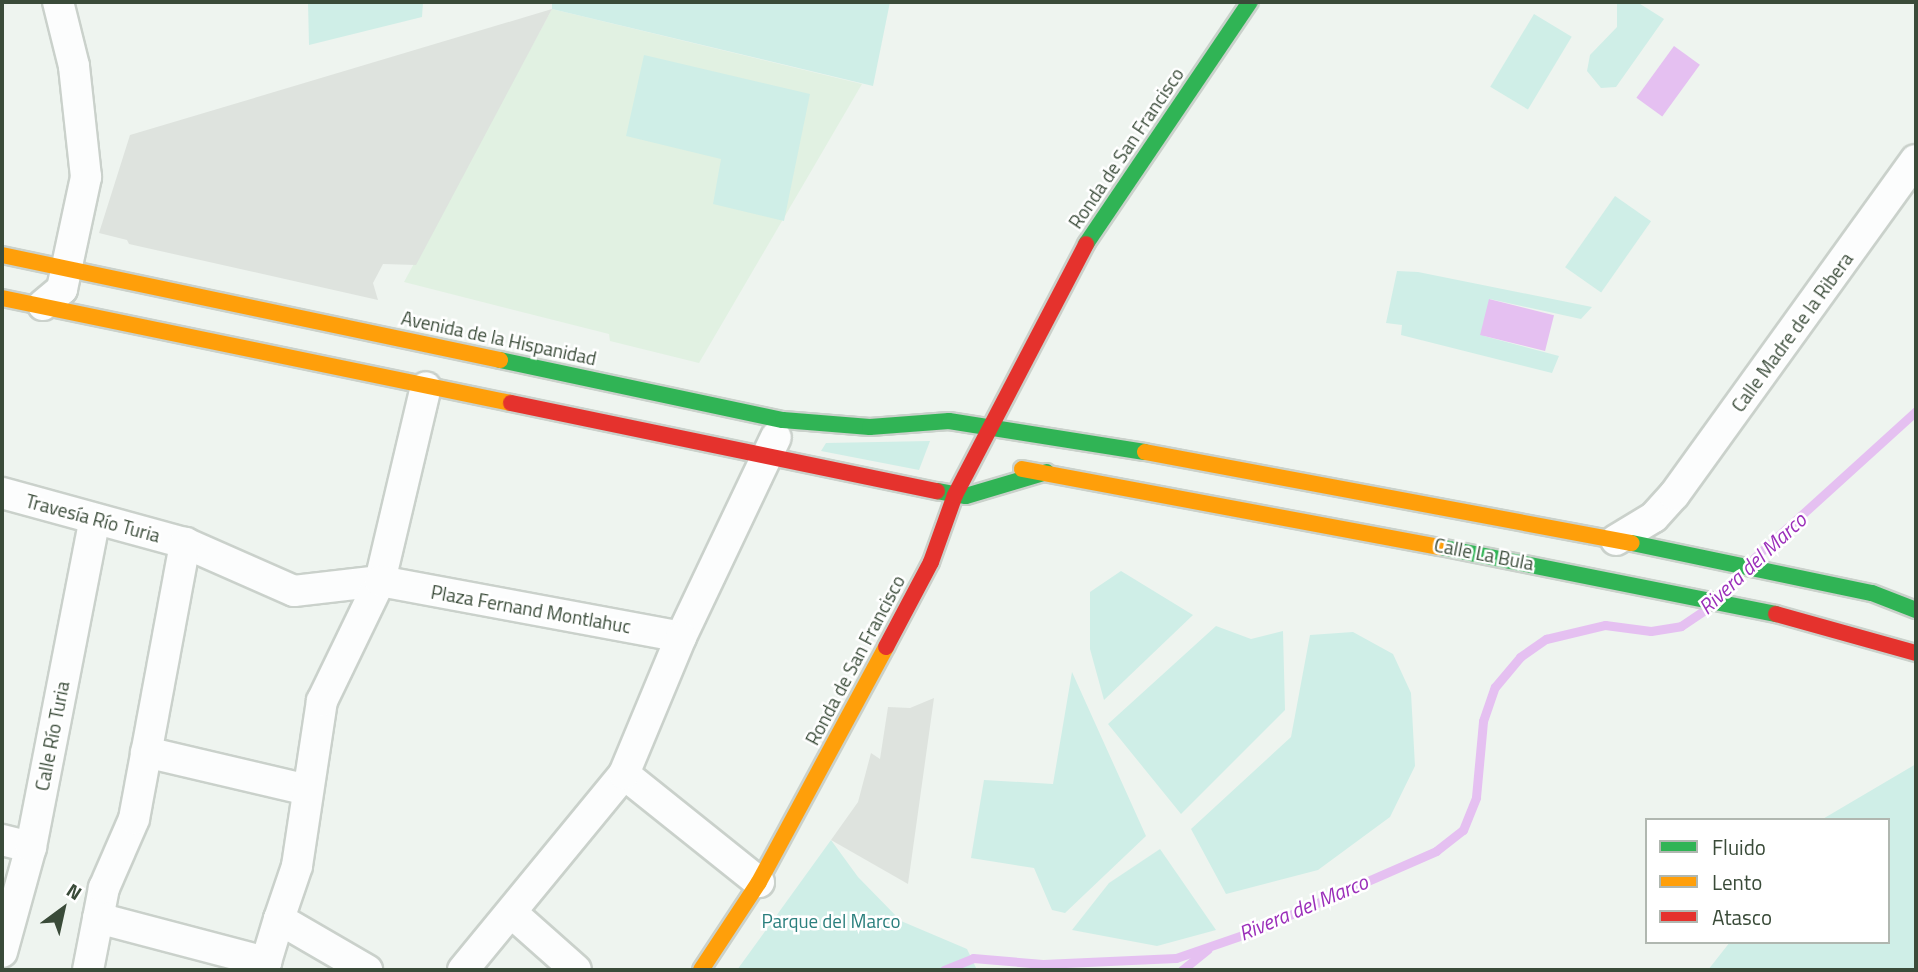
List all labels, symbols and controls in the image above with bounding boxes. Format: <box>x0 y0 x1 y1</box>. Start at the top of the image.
street label: Ronda de San Francisco <box>1064 63 1188 233</box>
street label: Calle Madre de la Ribera <box>1726 248 1858 416</box>
street label: Avenida de la Hispanidad <box>399 306 599 370</box>
street label: Travesía Río Turia <box>23 489 163 547</box>
water label: Rivera del Marco <box>1693 507 1811 619</box>
street label: Calle La Bula <box>1432 533 1536 575</box>
street label: Ronda de San Francisco <box>801 571 909 749</box>
street label: Plaza Fernand Montlahuc <box>429 580 633 638</box>
street label: Calle Río Turia <box>30 679 74 793</box>
legend <box>1645 818 1890 944</box>
text: Fluido <box>1712 831 1766 863</box>
text: Lento <box>1712 866 1762 898</box>
water label: Rivera del Marco <box>1235 868 1371 946</box>
north arrow <box>28 874 98 944</box>
text: N <box>61 875 88 907</box>
text: Atasco <box>1712 901 1772 933</box>
park label: Parque del Marco <box>761 910 901 932</box>

